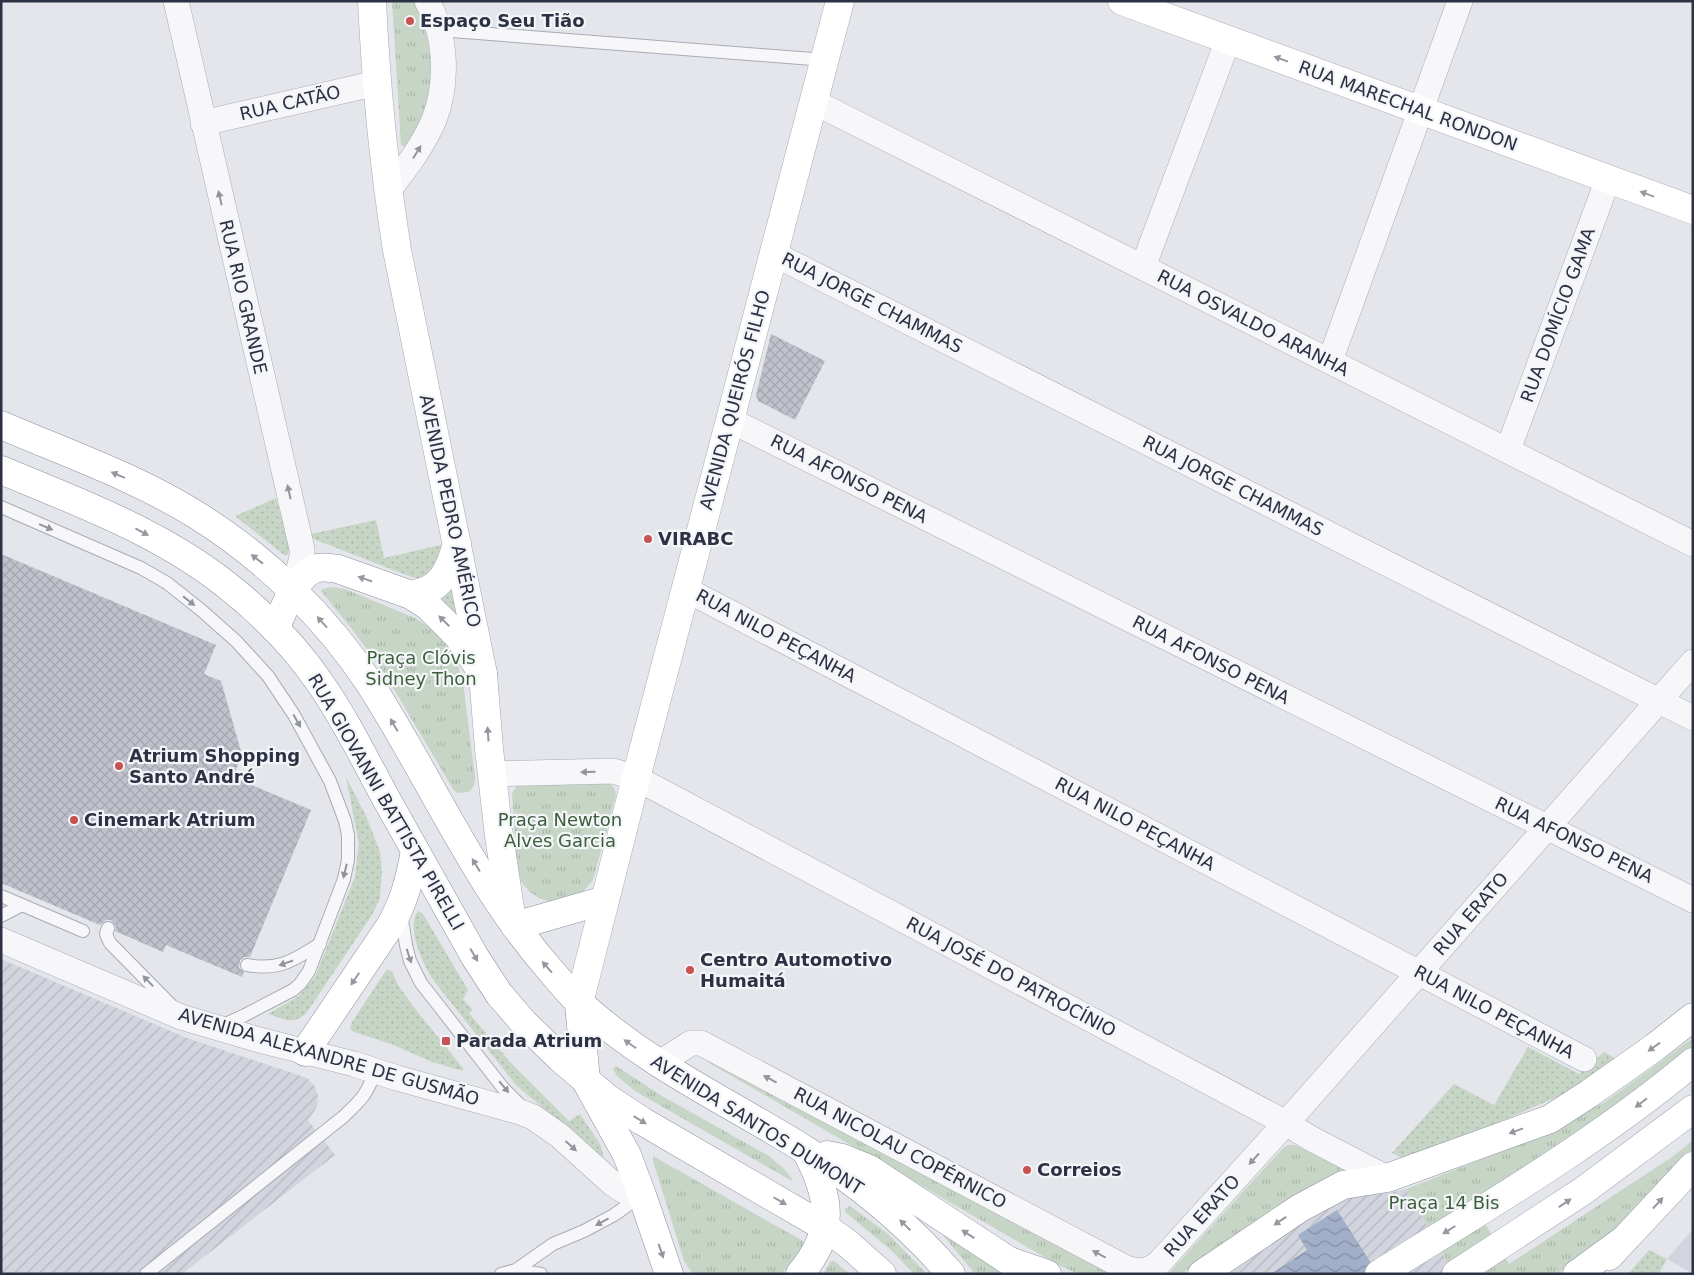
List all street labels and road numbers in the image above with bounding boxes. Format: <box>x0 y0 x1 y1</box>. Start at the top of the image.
street label: RUA MARECHAL RONDON <box>1296 56 1520 155</box>
street label: RUA CATÃO <box>237 81 342 124</box>
street label: RUA RIO GRANDE <box>215 217 272 376</box>
street label: RUA DOMÍCIO GAMA <box>1516 224 1599 405</box>
street label: RUA JORGE CHAMMAS <box>778 248 966 357</box>
street label: RUA OSVALDO ARANHA <box>1154 265 1353 380</box>
street label: AVENIDA QUEIRÓS FILHO <box>695 288 774 512</box>
street label: AVENIDA PEDRO AMÉRICO <box>416 393 485 629</box>
street label: RUA AFONSO PENA <box>767 430 932 528</box>
street label: RUA JORGE CHAMMAS <box>1139 431 1327 540</box>
street label: RUA NILO PEÇANHA <box>693 584 860 687</box>
street label: RUA AFONSO PENA <box>1129 611 1294 709</box>
street label: RUA GIOVANNI BATTISTA PIRELLI <box>304 670 469 934</box>
street label: RUA NILO PEÇANHA <box>1052 772 1219 875</box>
street label: RUA AFONSO PENA <box>1492 792 1657 887</box>
street label: RUA ERATO <box>1429 868 1512 959</box>
street label: RUA JOSÉ DO PATROCÍNIO <box>903 912 1120 1041</box>
street label: RUA NILO PEÇANHA <box>1411 960 1578 1063</box>
street label: AVENIDA ALEXANDRE DE GUSMÃO <box>176 1003 482 1110</box>
street label: AVENIDA SANTOS DUMONT <box>647 1050 868 1199</box>
street label: RUA NICOLAU COPÉRNICO <box>790 1082 1010 1213</box>
street label: RUA ERATO <box>1159 1170 1244 1261</box>

